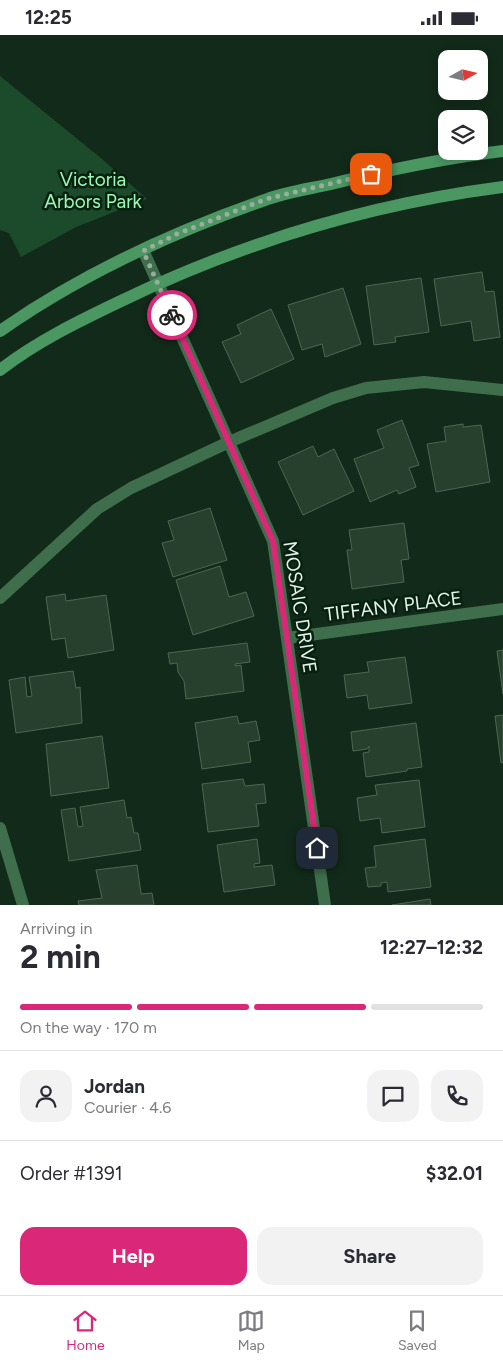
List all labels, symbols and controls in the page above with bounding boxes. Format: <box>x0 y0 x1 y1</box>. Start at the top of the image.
text: 12:25 <box>25 6 72 29</box>
north arrow <box>438 50 488 100</box>
map controls <box>438 50 488 160</box>
button: layers <box>438 110 488 160</box>
pin <box>350 153 392 195</box>
icon: bag <box>357 160 385 188</box>
park label: Victoria Arbors Park <box>44 168 143 213</box>
courier <box>147 290 197 340</box>
icon: bike <box>158 301 186 329</box>
street label: MOSAIC DRIVE <box>278 539 322 675</box>
street label: TIFFANY PLACE <box>323 586 463 626</box>
pin <box>296 827 338 869</box>
icon: home <box>303 834 331 862</box>
text: Arriving in <box>20 919 92 938</box>
text: 12:27–12:32 <box>380 936 483 959</box>
text: 2 min <box>20 938 101 976</box>
text: On the way · 170 m <box>20 1018 157 1037</box>
button: person <box>20 1070 72 1122</box>
button: chat <box>367 1070 419 1122</box>
button: phone <box>431 1070 483 1122</box>
text: Jordan <box>84 1075 145 1098</box>
text: Courier · 4.6 <box>84 1098 171 1117</box>
text: Order #1391 <box>20 1162 123 1185</box>
text: $32.01 <box>426 1162 483 1185</box>
button: Help <box>20 1227 247 1285</box>
button: Share <box>257 1227 483 1285</box>
tab: Home <box>66 1307 105 1354</box>
tab: Map <box>237 1307 265 1354</box>
tab: Saved <box>398 1307 437 1354</box>

